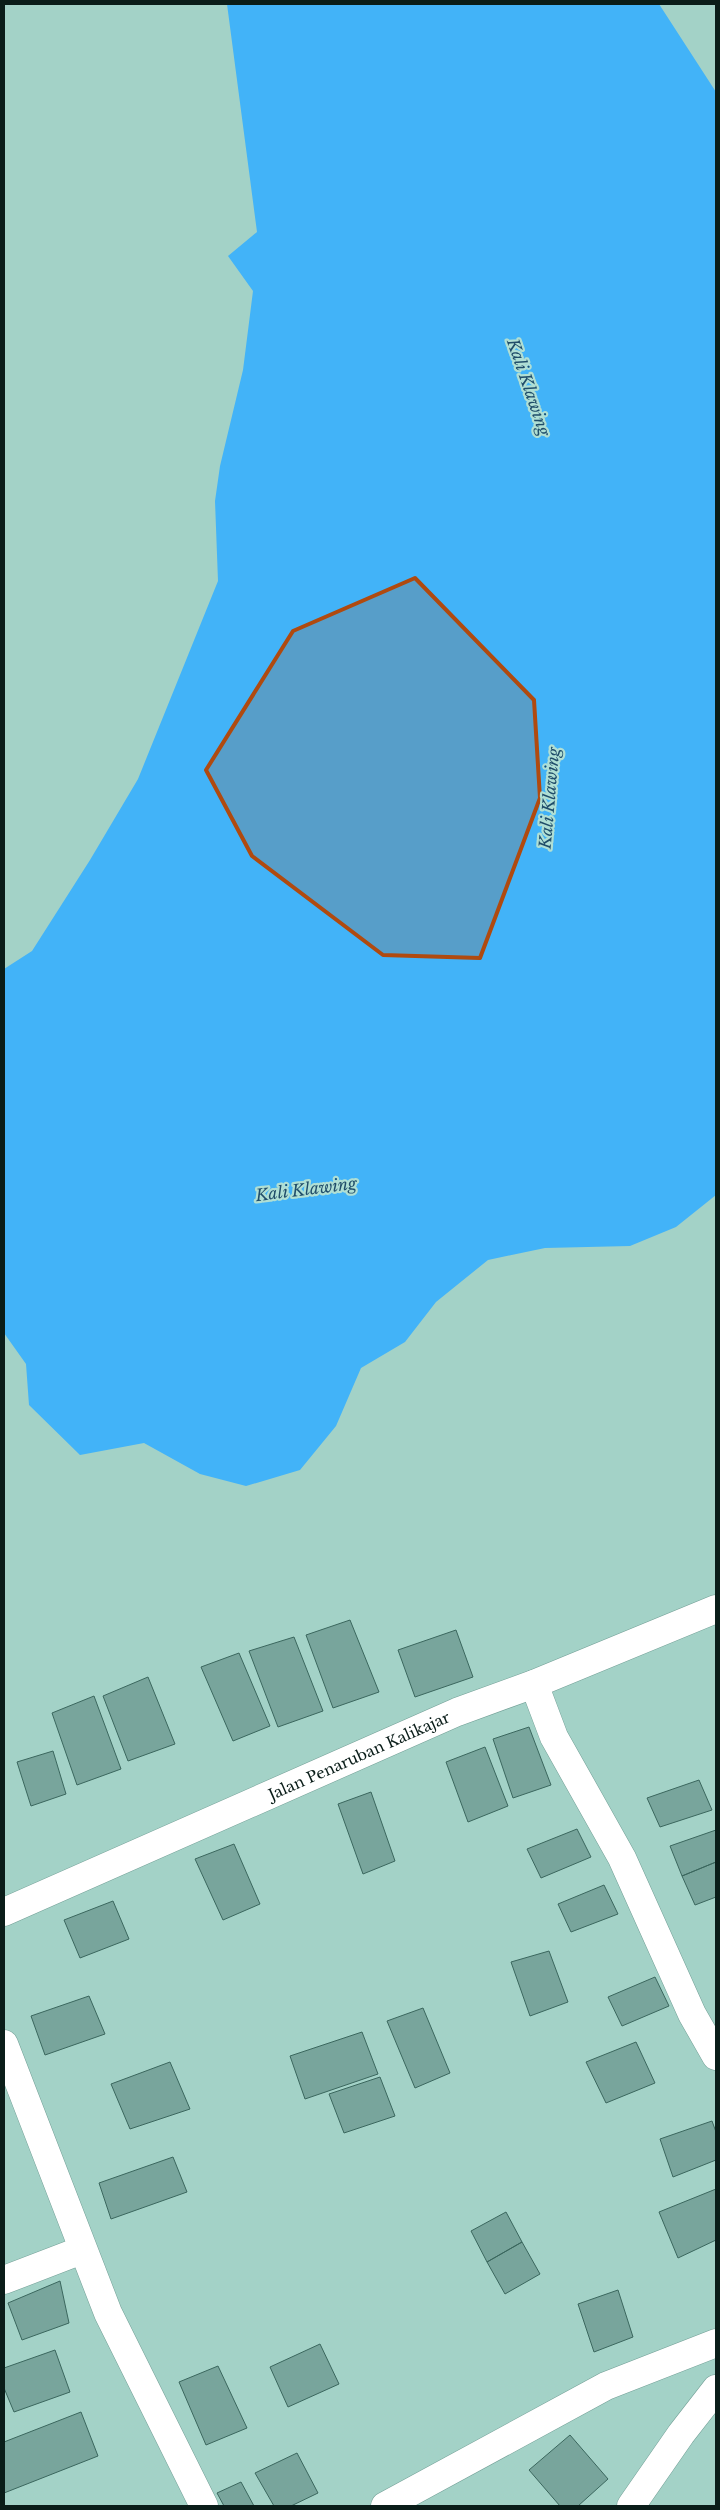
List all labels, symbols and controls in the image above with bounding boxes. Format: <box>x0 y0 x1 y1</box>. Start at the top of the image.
water label: Kali Klawing <box>503 335 555 439</box>
water label: Kali Klawing <box>535 745 563 851</box>
water label: Kali Klawing <box>253 1173 359 1205</box>
street label: Jalan Penaruban Kalikajar <box>263 1707 453 1804</box>

